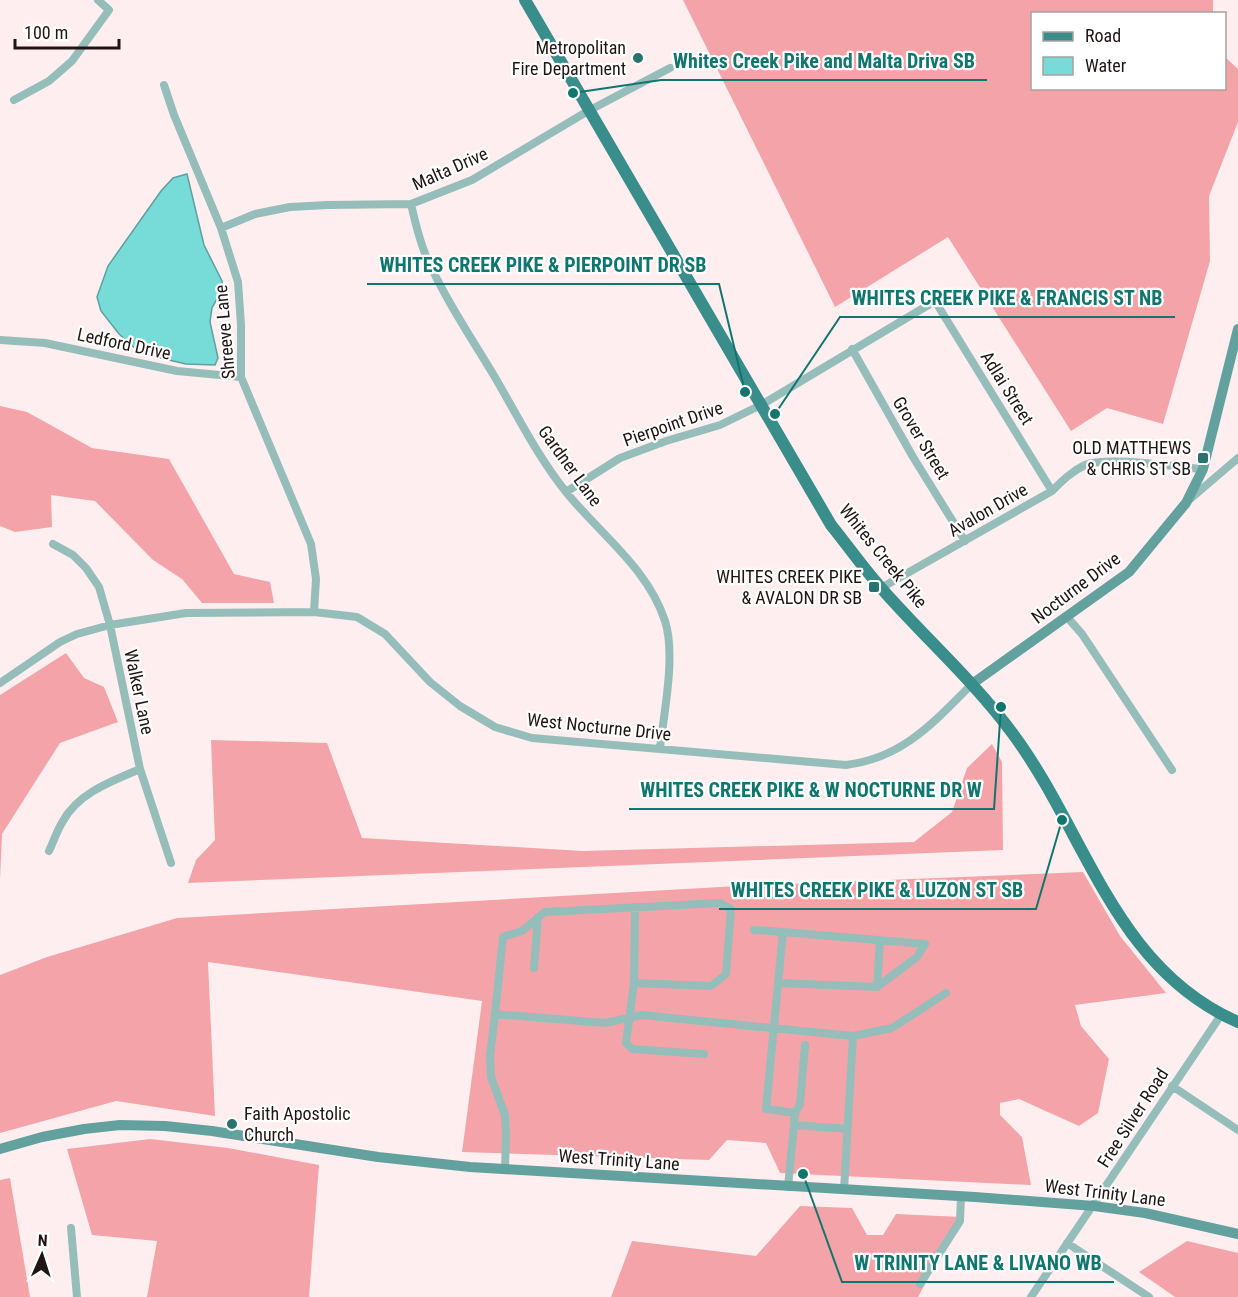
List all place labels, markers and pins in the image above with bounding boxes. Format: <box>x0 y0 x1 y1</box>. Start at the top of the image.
place label: Metropolitan Fire Department <box>512 37 626 79</box>
callout: Whites Creek Pike and Malta Driva SB <box>661 42 987 80</box>
marker: Metropolitan Fire Department <box>631 51 645 65</box>
callout: WHITES CREEK PIKE & PIERPOINT DR SB <box>367 246 719 284</box>
callout: WHITES CREEK PIKE & FRANCIS ST NB <box>840 279 1175 317</box>
place label: OLD MATTHEWS & CHRIS ST SB <box>1072 437 1191 479</box>
marker: OLD MATTHEWS & CHRIS ST SB <box>1196 451 1210 465</box>
place label: WHITES CREEK PIKE & AVALON DR SB <box>716 566 862 608</box>
marker: WHITES CREEK PIKE & AVALON DR SB <box>867 580 881 594</box>
callout: WHITES CREEK PIKE & W NOCTURNE DR W <box>629 771 994 809</box>
callout: WHITES CREEK PIKE & LUZON ST SB <box>719 871 1036 909</box>
place label: Faith Apostolic Church <box>244 1103 351 1145</box>
marker: Faith Apostolic Church <box>225 1117 239 1131</box>
callout: W TRINITY LANE & LIVANO WB <box>842 1244 1114 1282</box>

